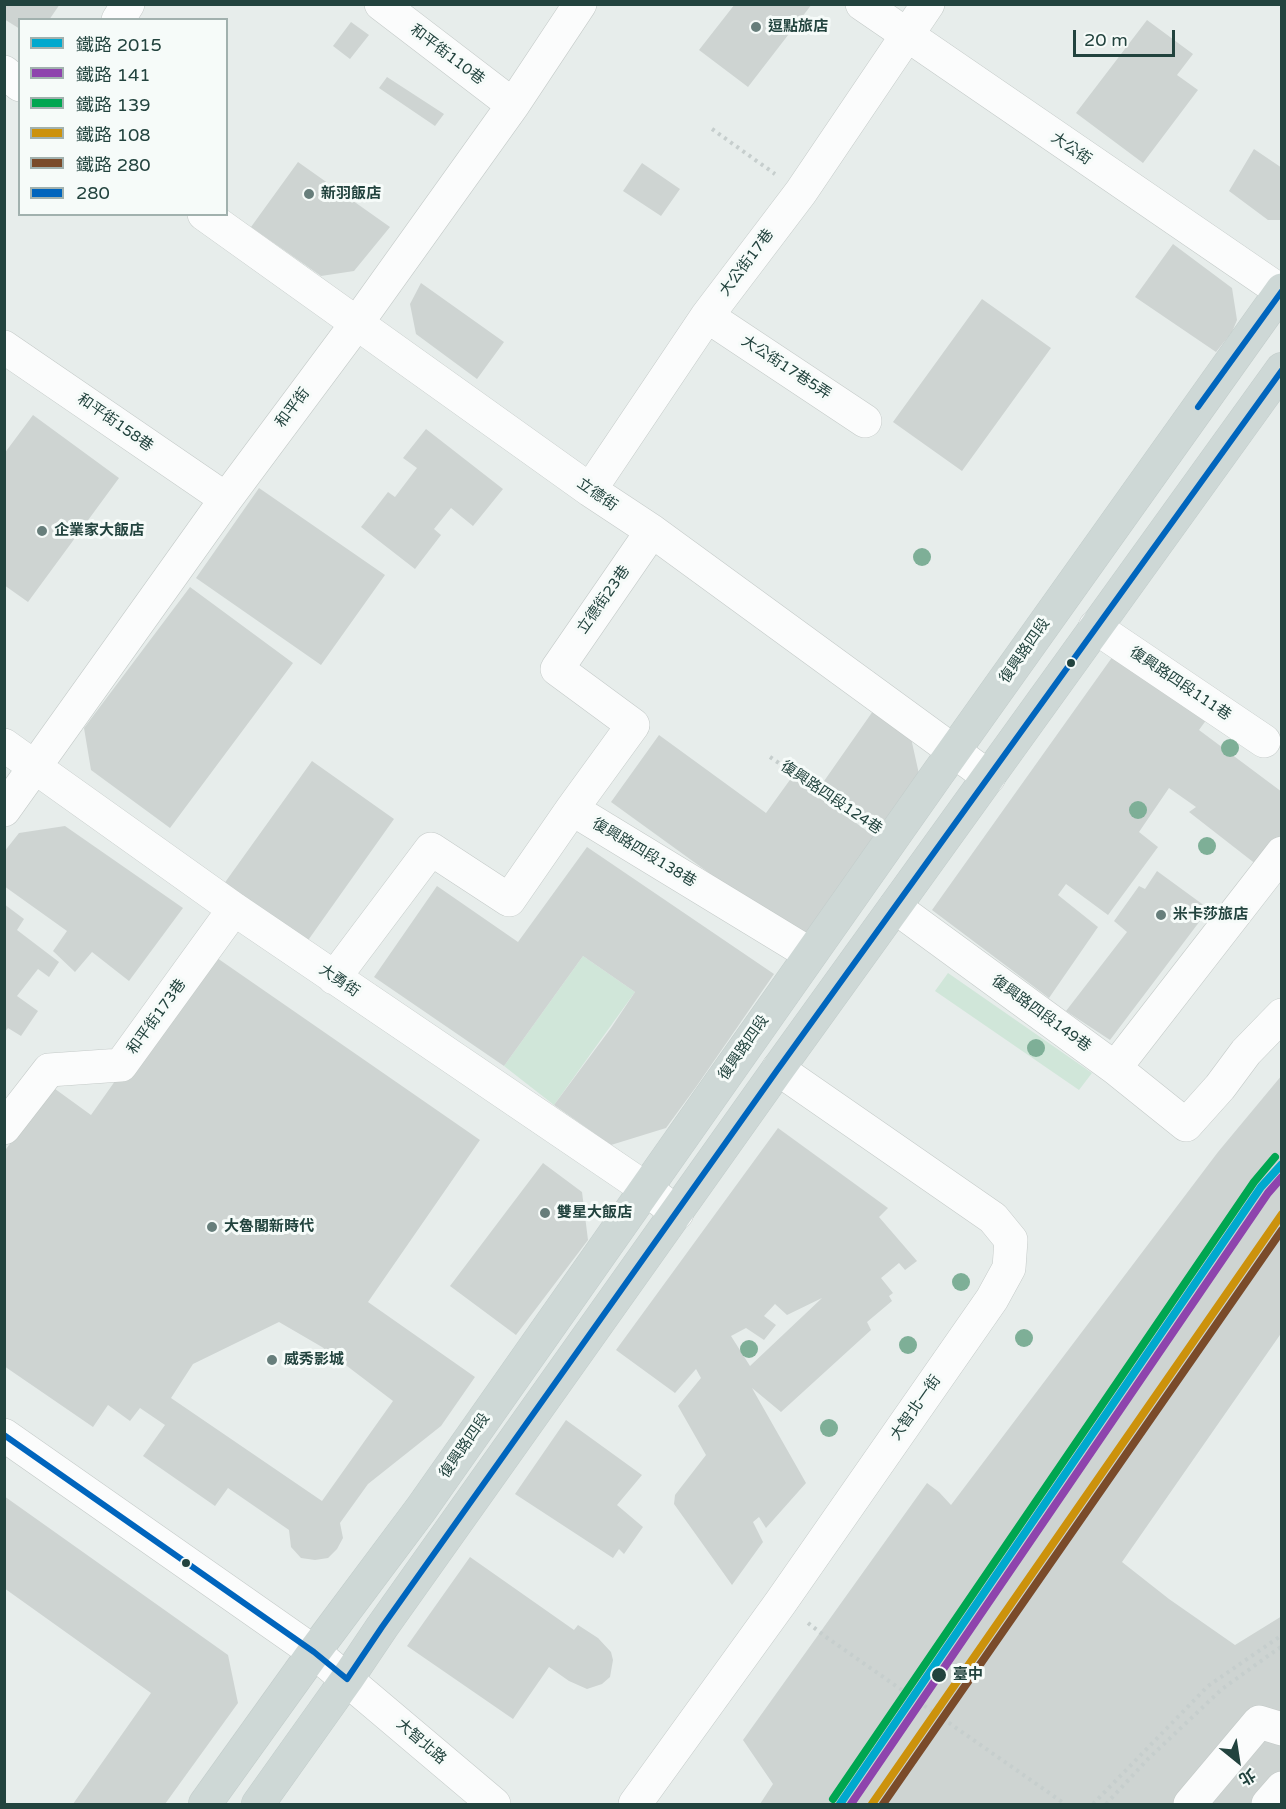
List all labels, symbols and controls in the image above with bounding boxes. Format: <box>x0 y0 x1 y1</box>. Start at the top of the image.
legend <box>18 18 228 216</box>
place label: 逗點旅店 <box>768 18 828 36</box>
scale bar <box>1076 18 1178 56</box>
marker: 逗點旅店 <box>749 20 763 34</box>
street label: 和平街110巷 <box>406 21 488 89</box>
text: 20 m <box>1084 29 1128 51</box>
text: 鐵路 2015 <box>76 34 162 56</box>
text: 鐵路 141 <box>76 64 151 86</box>
text: 鐵路 139 <box>76 94 151 116</box>
text: 鐵路 108 <box>76 124 151 146</box>
street label: 大公街 <box>1047 129 1095 169</box>
text: 鐵路 280 <box>76 154 151 176</box>
text: 280 <box>76 182 110 204</box>
place label: 新羽飯店 <box>321 185 381 203</box>
marker: 新羽飯店 <box>302 187 316 201</box>
street label: 大公街17巷 <box>716 226 778 300</box>
street label: 大公街17巷5弄 <box>738 332 834 404</box>
street label: 和平街 <box>272 385 314 431</box>
street label: 和平街158巷 <box>74 390 156 456</box>
street label: 立德街 <box>573 475 621 515</box>
place label: 企業家大飯店 <box>54 522 144 540</box>
marker: 企業家大飯店 <box>35 524 49 538</box>
street label: 立德街23巷 <box>574 563 634 637</box>
street label: 復興路四段 <box>996 615 1054 687</box>
street label: 復興路四段111巷 <box>1126 643 1234 725</box>
unlabelled marker <box>1065 657 1077 669</box>
street label: 復興路四段124巷 <box>777 757 885 839</box>
street label: 復興路四段138巷 <box>589 815 699 891</box>
place label: 米卡莎旅店 <box>1173 906 1248 924</box>
marker: 米卡莎旅店 <box>1154 908 1168 922</box>
street label: 大勇街 <box>315 961 363 1001</box>
street label: 復興路四段149巷 <box>988 972 1094 1056</box>
street label: 和平街173巷 <box>124 976 190 1058</box>
street label: 復興路四段 <box>715 1012 773 1084</box>
place label: 雙星大飯店 <box>557 1204 632 1222</box>
marker: 雙星大飯店 <box>538 1206 552 1220</box>
place label: 大魯閣新時代 <box>224 1218 314 1236</box>
marker: 大魯閣新時代 <box>205 1220 219 1234</box>
place label: 威秀影城 <box>284 1351 344 1369</box>
marker: 威秀影城 <box>265 1353 279 1367</box>
street label: 大智北一街 <box>887 1372 945 1444</box>
street label: 復興路四段 <box>436 1410 494 1482</box>
unlabelled marker <box>180 1557 192 1569</box>
marker: 臺中 <box>930 1666 948 1684</box>
place label: 臺中 <box>953 1666 983 1684</box>
street label: 大智北路 <box>392 1716 450 1768</box>
north arrow <box>1208 1731 1268 1791</box>
text: 北 <box>1235 1764 1259 1789</box>

